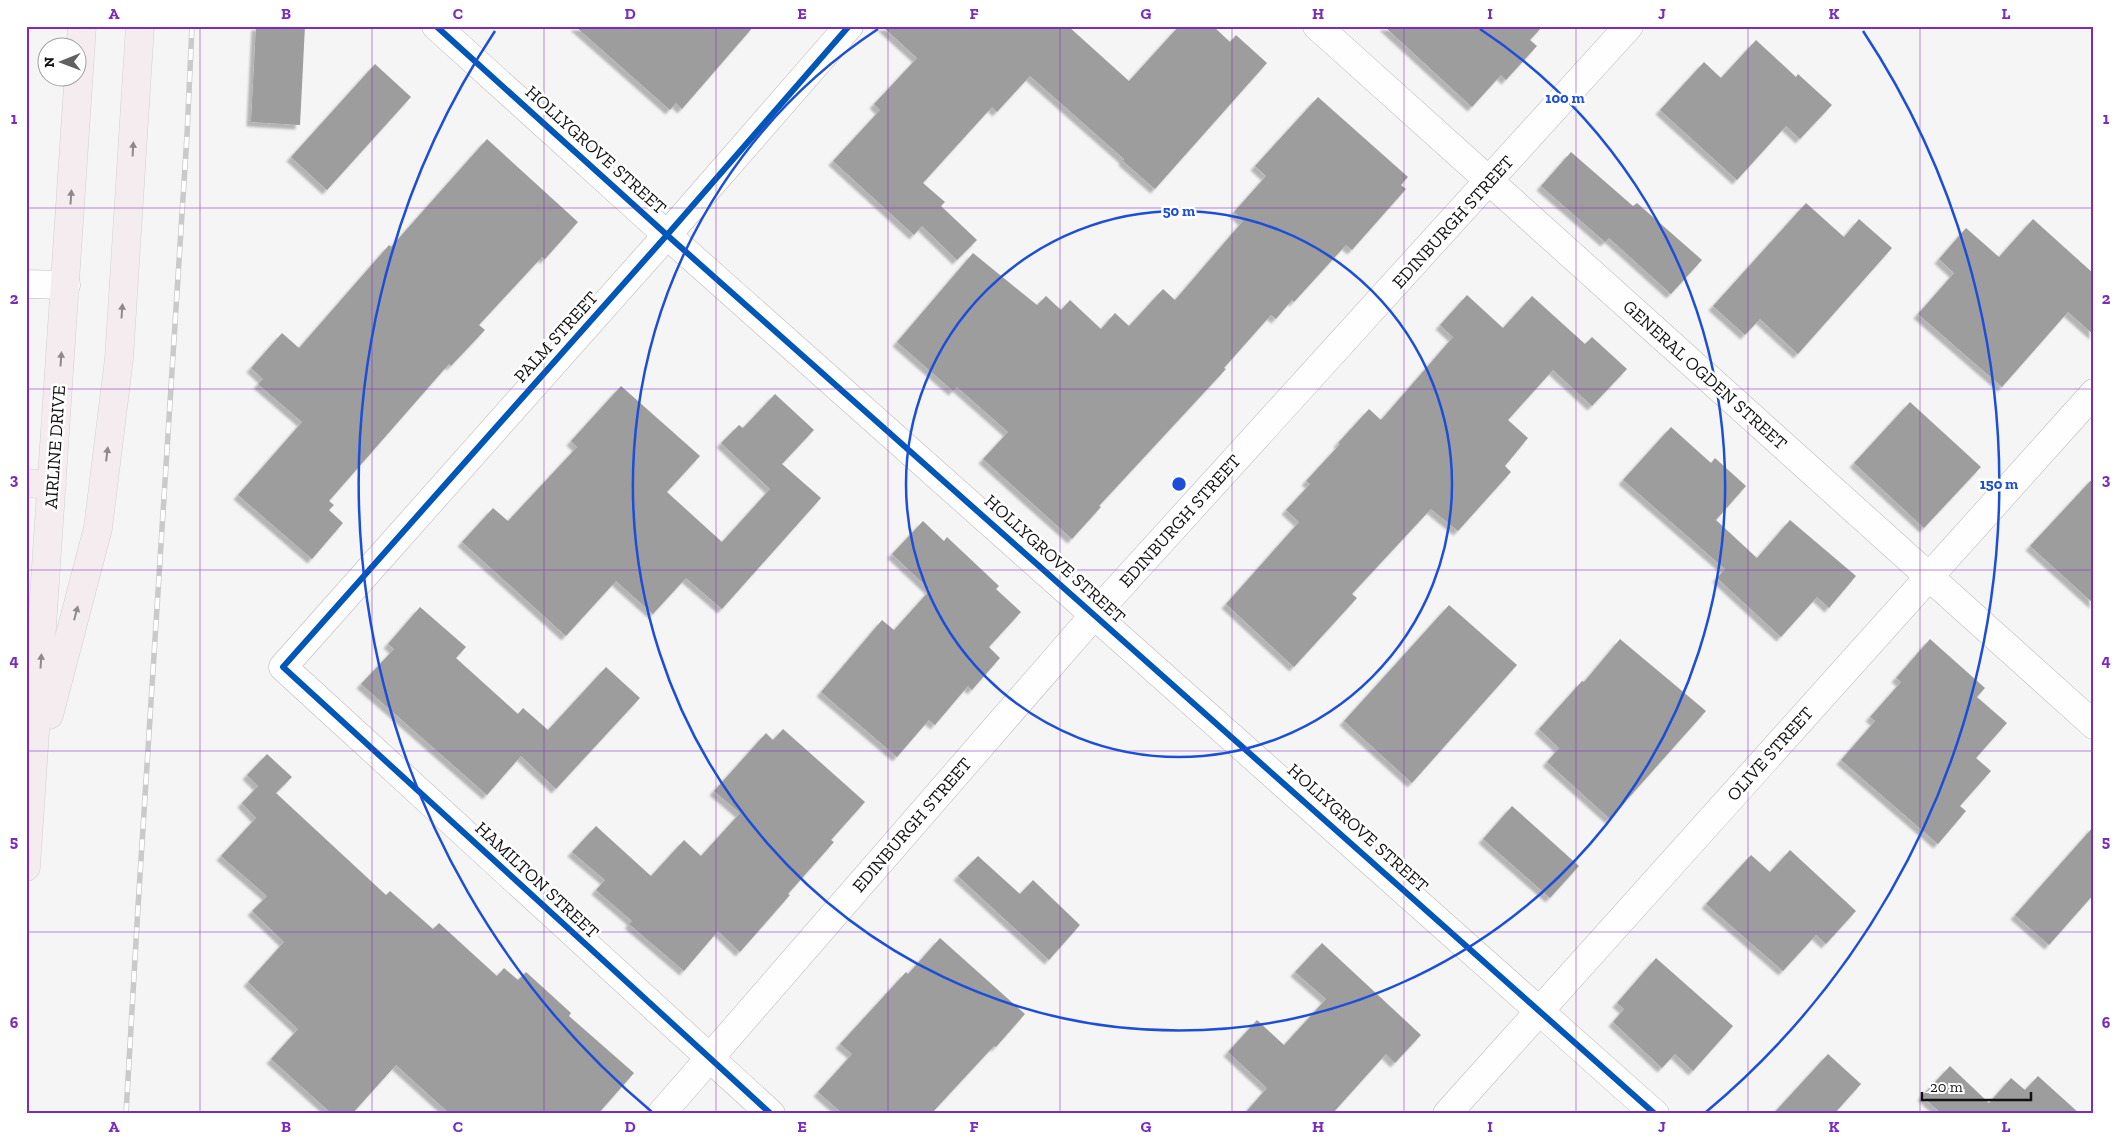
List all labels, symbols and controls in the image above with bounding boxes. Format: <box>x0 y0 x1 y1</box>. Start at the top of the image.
text: A <box>109 4 120 23</box>
text: B <box>281 4 291 23</box>
text: C <box>453 4 463 23</box>
text: D <box>624 4 636 23</box>
text: E <box>797 4 807 23</box>
text: F <box>969 4 979 23</box>
text: G <box>1141 4 1152 23</box>
text: H <box>1312 4 1324 23</box>
text: I <box>1487 4 1493 23</box>
text: J <box>1658 4 1666 23</box>
text: K <box>1829 4 1840 23</box>
text: L <box>2002 4 2011 23</box>
north arrow <box>38 38 88 88</box>
text: N <box>41 56 58 68</box>
street label: HOLLYGROVE STREET <box>521 81 671 219</box>
text: 100 m <box>1545 89 1585 107</box>
text: 1 <box>11 109 18 128</box>
text: 1 <box>2103 109 2110 128</box>
one-way arrow <box>129 140 137 156</box>
street label: EDINBURGH STREET <box>1388 151 1518 293</box>
one-way arrow <box>68 189 76 205</box>
text: 50 m <box>1163 202 1195 220</box>
street label: PALM STREET <box>509 287 603 387</box>
text: 2 <box>10 289 19 308</box>
text: 2 <box>2102 289 2111 308</box>
street label: GENERAL OGDEN STREET <box>1618 295 1792 455</box>
one-way arrow <box>118 303 126 319</box>
one-way arrow <box>57 351 65 367</box>
street label: AIRLINE DRIVE <box>40 385 70 509</box>
one-way arrow <box>103 446 111 462</box>
street label: EDINBURGH STREET <box>1115 450 1245 592</box>
text: 3 <box>10 470 19 489</box>
text: 3 <box>2102 470 2111 489</box>
centre of rings <box>1170 475 1188 493</box>
text: 150 m <box>1980 475 2018 493</box>
street label: HOLLYGROVE STREET <box>980 490 1130 628</box>
one-way arrow <box>72 606 80 621</box>
text: 4 <box>9 651 19 670</box>
text: 4 <box>2101 651 2111 670</box>
one-way arrow <box>37 653 45 669</box>
street label: OLIVE STREET <box>1722 702 1818 806</box>
street label: EDINBURGH STREET <box>848 753 976 897</box>
street label: HOLLYGROVE STREET <box>1283 759 1433 897</box>
street label: HAMILTON STREET <box>471 817 603 943</box>
text: 5 <box>10 832 18 851</box>
text: 5 <box>2102 832 2110 851</box>
text: 6 <box>10 1013 19 1032</box>
text: 6 <box>2102 1013 2111 1032</box>
scale bar <box>1922 1070 2031 1102</box>
text: 20 m <box>1930 1078 1963 1096</box>
text: A <box>109 1117 120 1136</box>
text: B <box>281 1117 291 1136</box>
text: C <box>453 1117 463 1136</box>
text: D <box>624 1117 636 1136</box>
text: E <box>797 1117 807 1136</box>
text: F <box>969 1117 979 1136</box>
text: G <box>1141 1117 1152 1136</box>
text: H <box>1312 1117 1324 1136</box>
text: I <box>1487 1117 1493 1136</box>
text: J <box>1658 1117 1666 1136</box>
text: K <box>1829 1117 1840 1136</box>
text: L <box>2002 1117 2011 1136</box>

